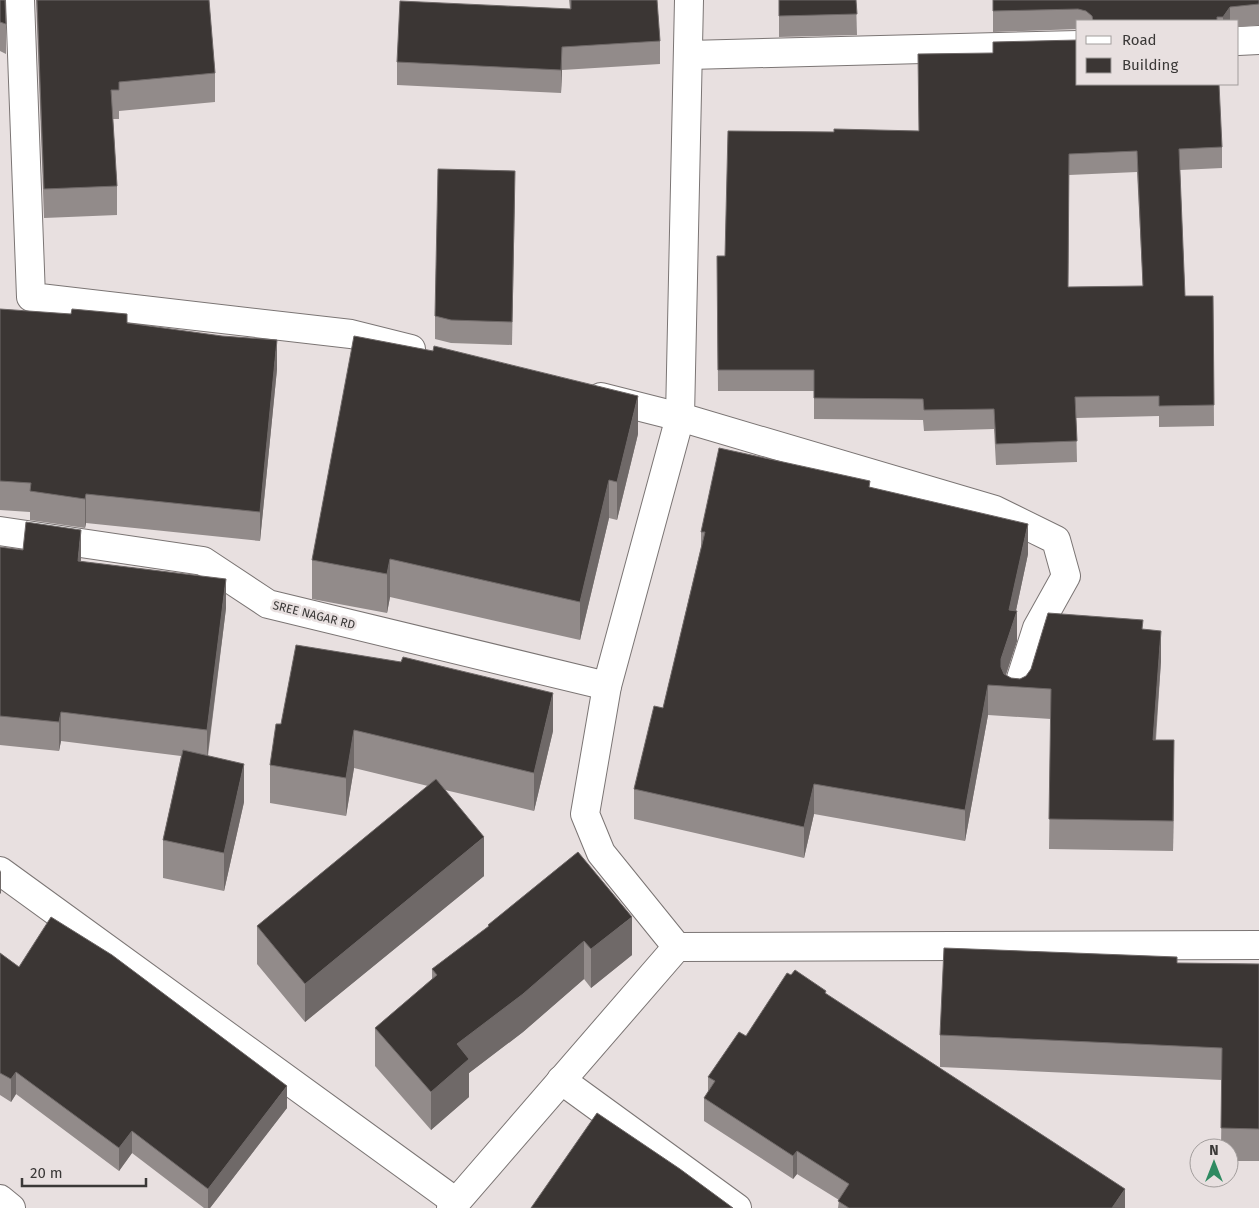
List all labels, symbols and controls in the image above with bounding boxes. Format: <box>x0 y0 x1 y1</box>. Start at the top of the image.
legend <box>1076 20 1239 85</box>
text: Road <box>1122 31 1157 49</box>
text: Building <box>1122 56 1178 74</box>
street label: SREE NAGAR RD <box>271 598 357 632</box>
north arrow <box>1189 1138 1239 1188</box>
text: N <box>1209 1142 1219 1159</box>
scale bar <box>22 1156 146 1188</box>
text: 20 m <box>30 1164 63 1182</box>

